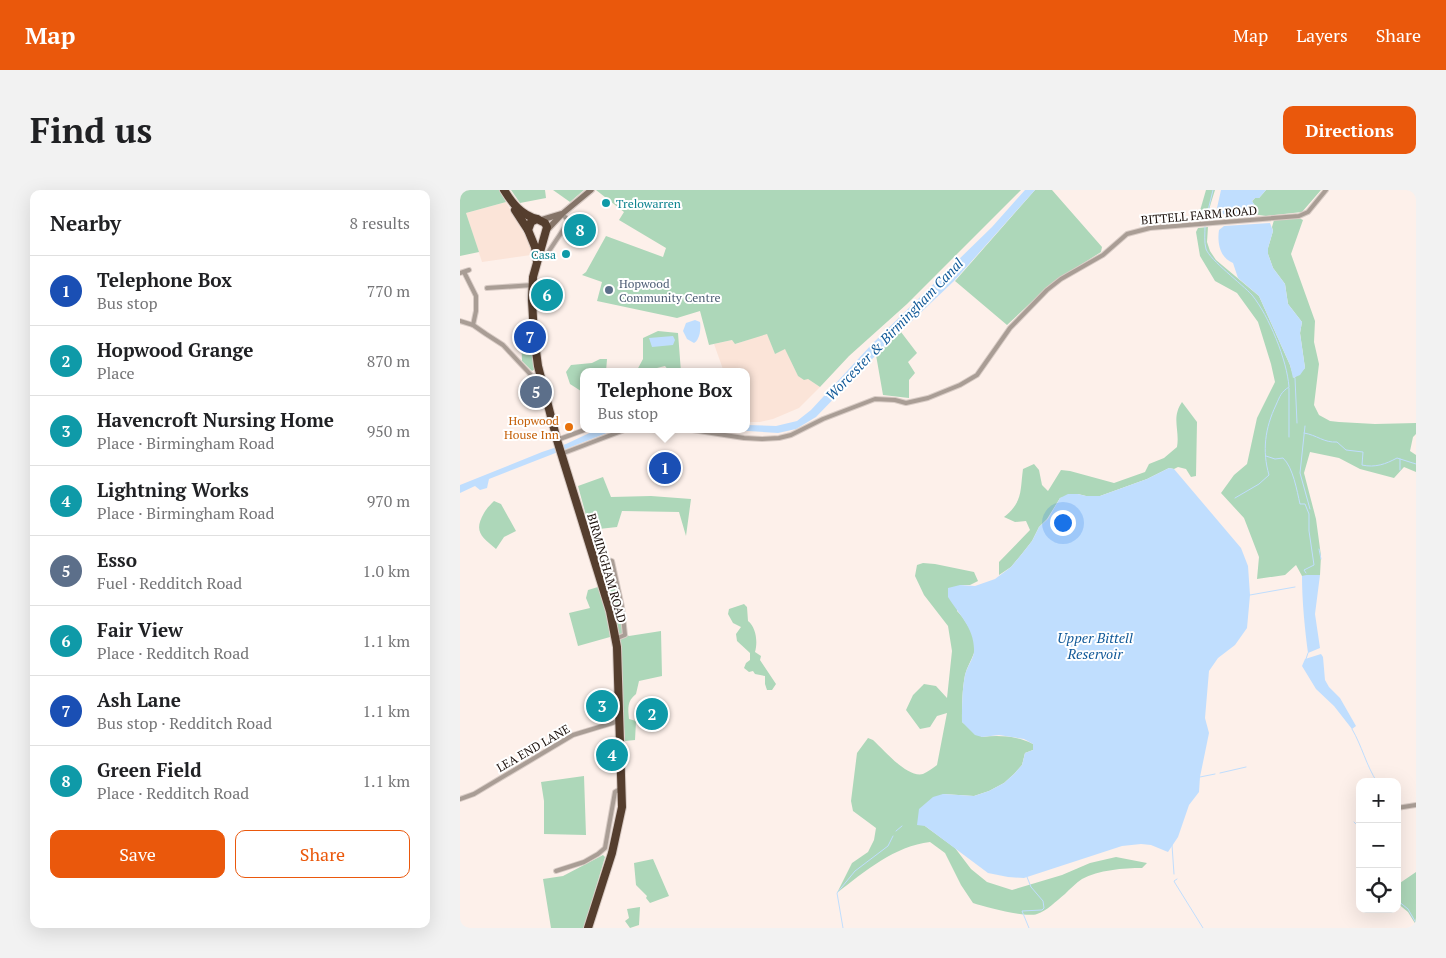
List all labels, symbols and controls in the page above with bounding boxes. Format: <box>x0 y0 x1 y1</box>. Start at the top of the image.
text: Map <box>25 19 75 51</box>
text: Map <box>1233 23 1268 47</box>
text: Layers <box>1296 23 1348 47</box>
text: Share <box>1376 23 1421 47</box>
button: Directions <box>1283 106 1416 154</box>
text: Find us <box>30 107 152 153</box>
place label: Trelowarren <box>616 196 681 211</box>
marker: Trelowarren <box>600 197 612 209</box>
street label: BITTELL FARM ROAD <box>1140 202 1258 228</box>
text: Nearby <box>50 209 121 237</box>
pin: 8 <box>564 211 596 249</box>
text: 8 results <box>350 212 410 234</box>
place label: Casa <box>531 247 556 262</box>
marker: Casa <box>560 248 572 260</box>
water label: Worcester & Birmingham Canal <box>821 254 967 404</box>
text: Telephone Box <box>97 267 232 292</box>
pin: 6 <box>531 276 563 314</box>
place label: Hopwood Community Centre <box>619 276 721 305</box>
text: 1 <box>61 280 71 302</box>
text: 770 m <box>367 280 410 302</box>
marker: Hopwood Community Centre <box>603 284 615 296</box>
text: Bus stop <box>97 292 158 314</box>
pin: 7 <box>514 318 546 356</box>
text: Hopwood Grange <box>97 337 253 362</box>
text: 2 <box>61 350 71 372</box>
text: 870 m <box>367 350 410 372</box>
text: Place <box>97 362 135 384</box>
popup <box>580 368 750 433</box>
pin: 5 <box>520 373 552 411</box>
text: Telephone Box <box>598 377 732 402</box>
text: Bus stop <box>598 402 658 424</box>
text: Havencroft Nursing Home <box>97 407 334 432</box>
place label: Hopwood House Inn <box>504 413 559 442</box>
text: 3 <box>61 420 71 442</box>
text: 950 m <box>367 420 410 442</box>
marker: Hopwood House Inn <box>563 421 575 433</box>
text: Place · Birmingham Road <box>97 432 274 454</box>
pin: 1 <box>649 449 681 487</box>
text: Lightning Works <box>97 477 249 502</box>
text: 4 <box>61 490 71 512</box>
text: 970 m <box>367 490 410 512</box>
text: Place · Birmingham Road <box>97 502 274 524</box>
your location <box>1050 510 1076 536</box>
street label: BIRMINGHAM ROAD <box>584 511 630 625</box>
text: Esso <box>97 547 137 572</box>
text: 5 <box>61 560 71 582</box>
text: 1.0 km <box>363 560 410 582</box>
text: Fuel · Redditch Road <box>97 572 242 594</box>
text: Fair View <box>97 617 183 642</box>
water label: Upper Bittell Reservoir <box>1057 628 1133 663</box>
text: 6 <box>61 630 71 652</box>
text: 1.1 km <box>363 630 410 652</box>
text: Place · Redditch Road <box>97 642 249 664</box>
text: Ash Lane <box>97 687 181 712</box>
pin: 3 <box>586 687 618 725</box>
pin: 2 <box>636 695 668 733</box>
text: 7 <box>61 700 71 722</box>
text: 1.1 km <box>363 700 410 722</box>
text: Bus stop · Redditch Road <box>97 712 272 734</box>
street label: LEA END LANE <box>494 721 572 775</box>
pin: 4 <box>596 736 628 774</box>
text: Green Field <box>97 757 202 782</box>
text: 8 <box>61 770 71 792</box>
text: 1.1 km <box>363 770 410 792</box>
map controls <box>1356 778 1401 913</box>
button: + <box>1356 778 1401 823</box>
text: Place · Redditch Road <box>97 782 249 804</box>
button: − <box>1356 823 1401 868</box>
button: Save <box>50 830 225 878</box>
button: Share <box>235 830 410 878</box>
button: locate <box>1356 868 1401 913</box>

